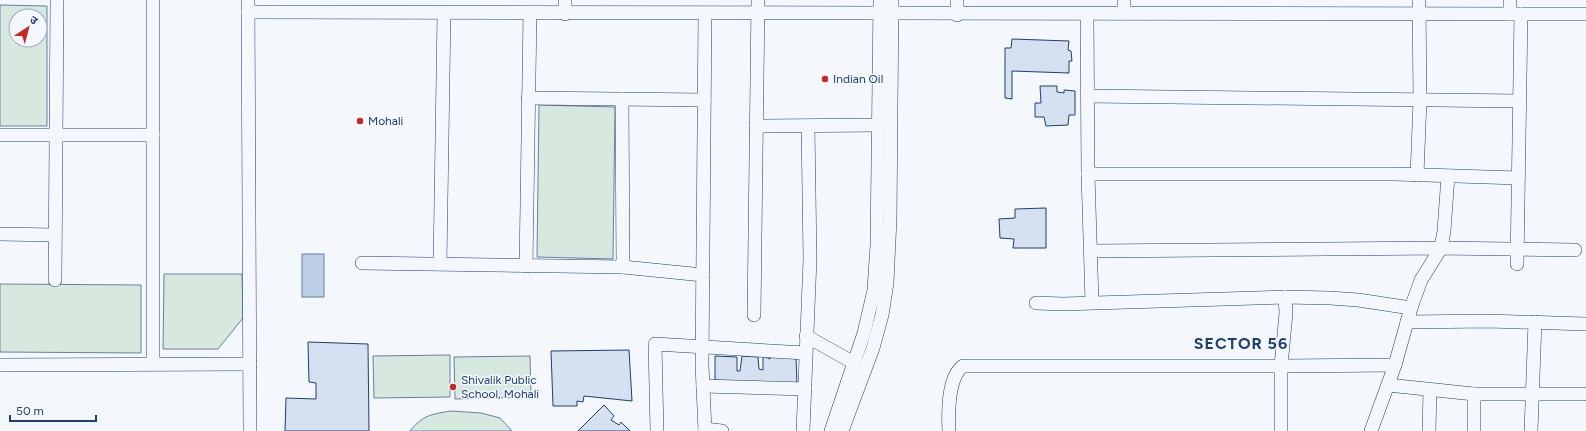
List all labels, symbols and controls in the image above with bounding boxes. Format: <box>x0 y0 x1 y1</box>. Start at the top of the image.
north arrow <box>8 8 48 48</box>
text: उ <box>27 13 40 28</box>
place label: Indian Oil <box>833 72 883 86</box>
marker: Indian Oil <box>820 74 830 84</box>
place label: Mohali <box>368 114 403 128</box>
marker: Mohali <box>355 116 365 126</box>
district label: SECTOR 56 <box>1194 334 1288 353</box>
place label: Shivalik Public School, Mohali <box>461 373 539 401</box>
marker: Shivalik Public School, Mohali <box>448 382 458 392</box>
scale bar <box>10 397 96 423</box>
text: 50 m <box>16 404 44 418</box>

